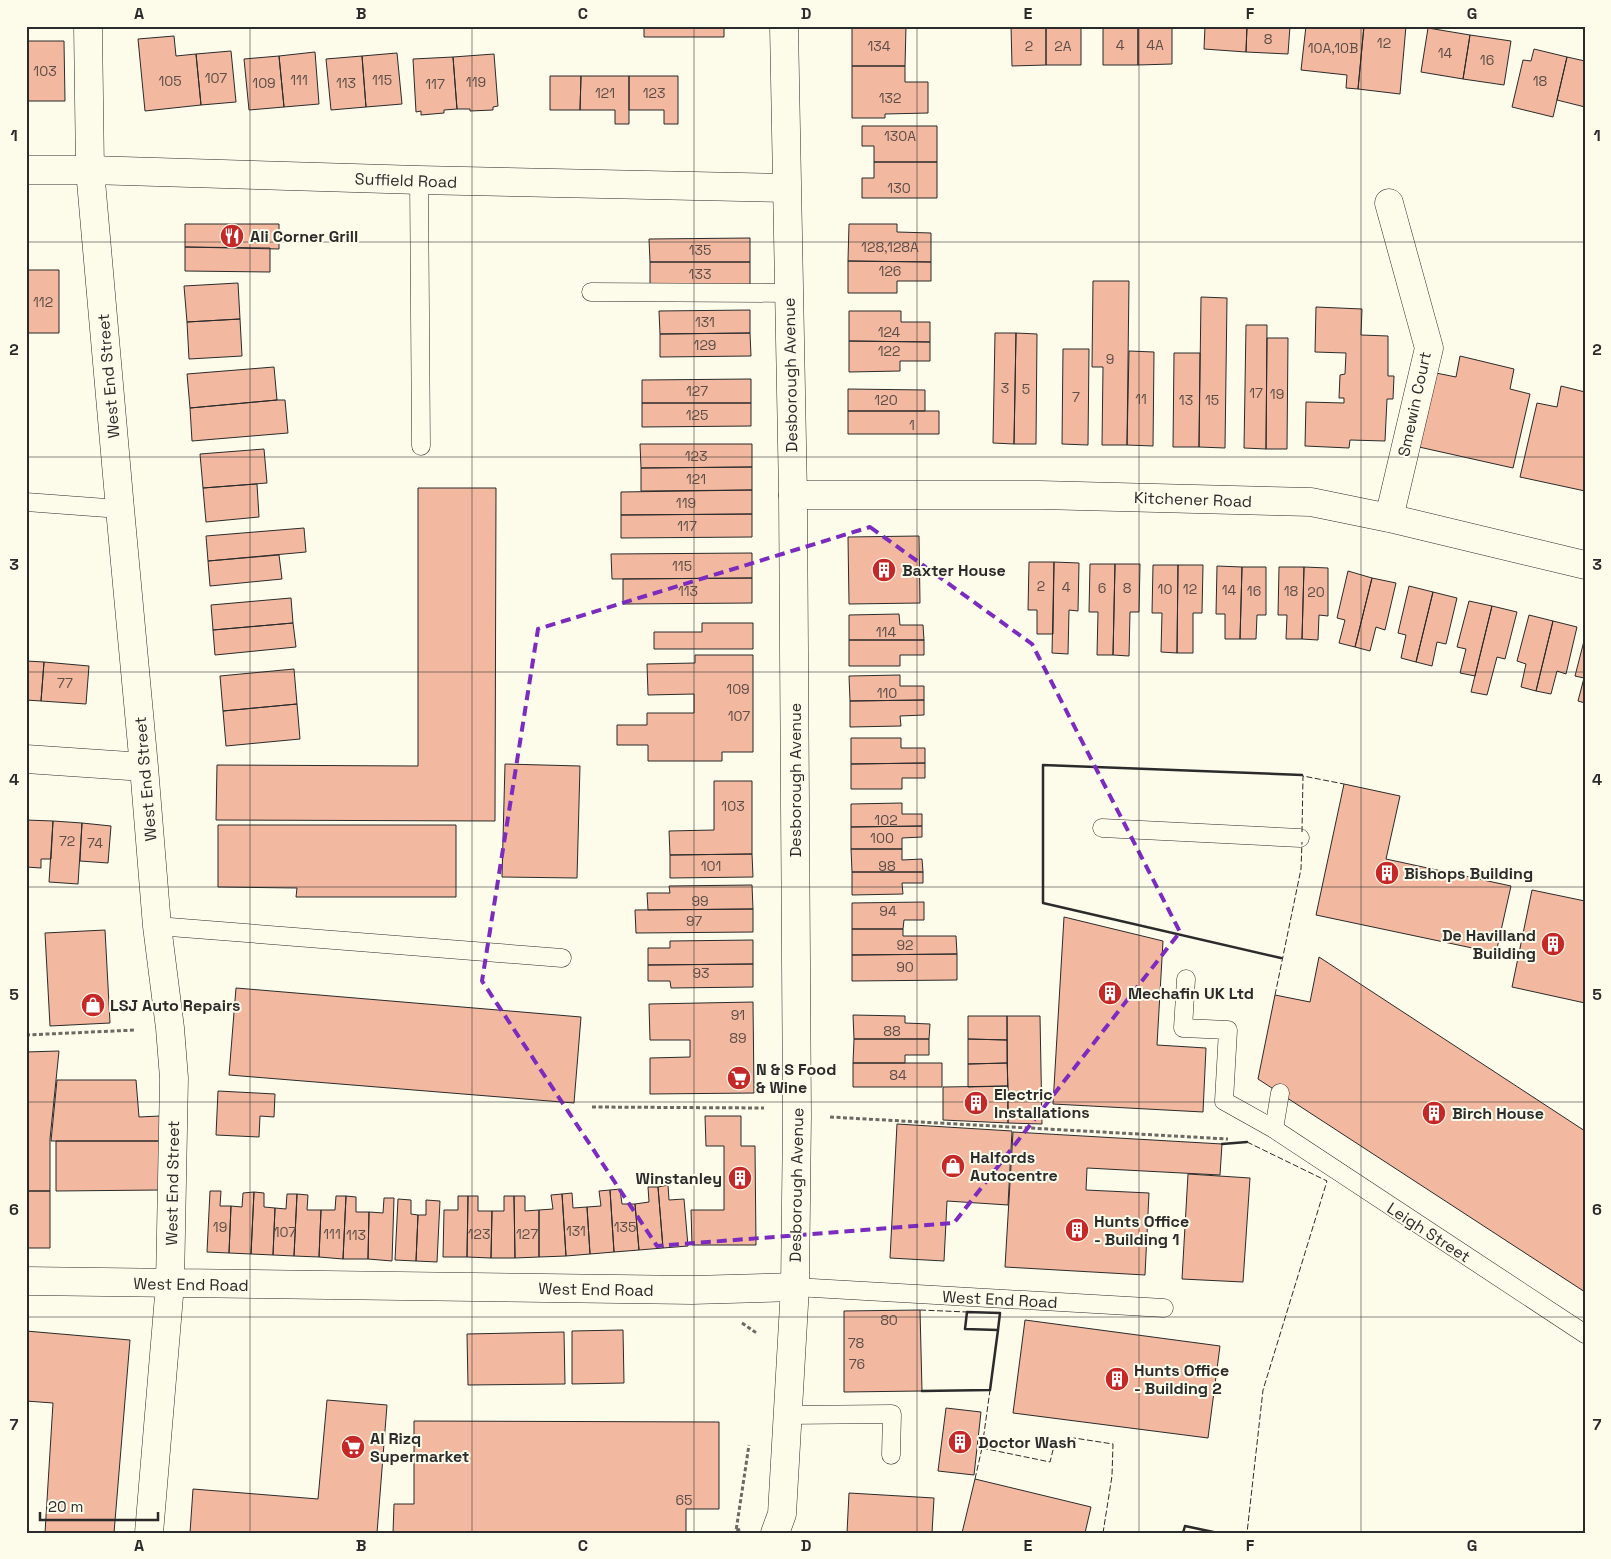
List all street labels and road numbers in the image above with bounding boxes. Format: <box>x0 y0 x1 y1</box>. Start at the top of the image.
street label: Suffield Road <box>354 168 458 193</box>
street label: Desborough Avenue <box>779 298 802 452</box>
street label: West End Street <box>93 313 124 439</box>
street label: Smewin Court <box>1393 350 1436 459</box>
street label: Kitchener Road <box>1134 487 1252 512</box>
street label: Desborough Avenue <box>785 703 806 857</box>
street label: West End Street <box>130 716 161 842</box>
street label: Desborough Avenue <box>785 1108 808 1262</box>
street label: West End Street <box>161 1120 184 1246</box>
street label: Leigh Street <box>1383 1198 1474 1267</box>
street label: West End Road <box>133 1273 249 1296</box>
street label: West End Road <box>538 1278 654 1301</box>
street label: West End Road <box>942 1286 1058 1313</box>

